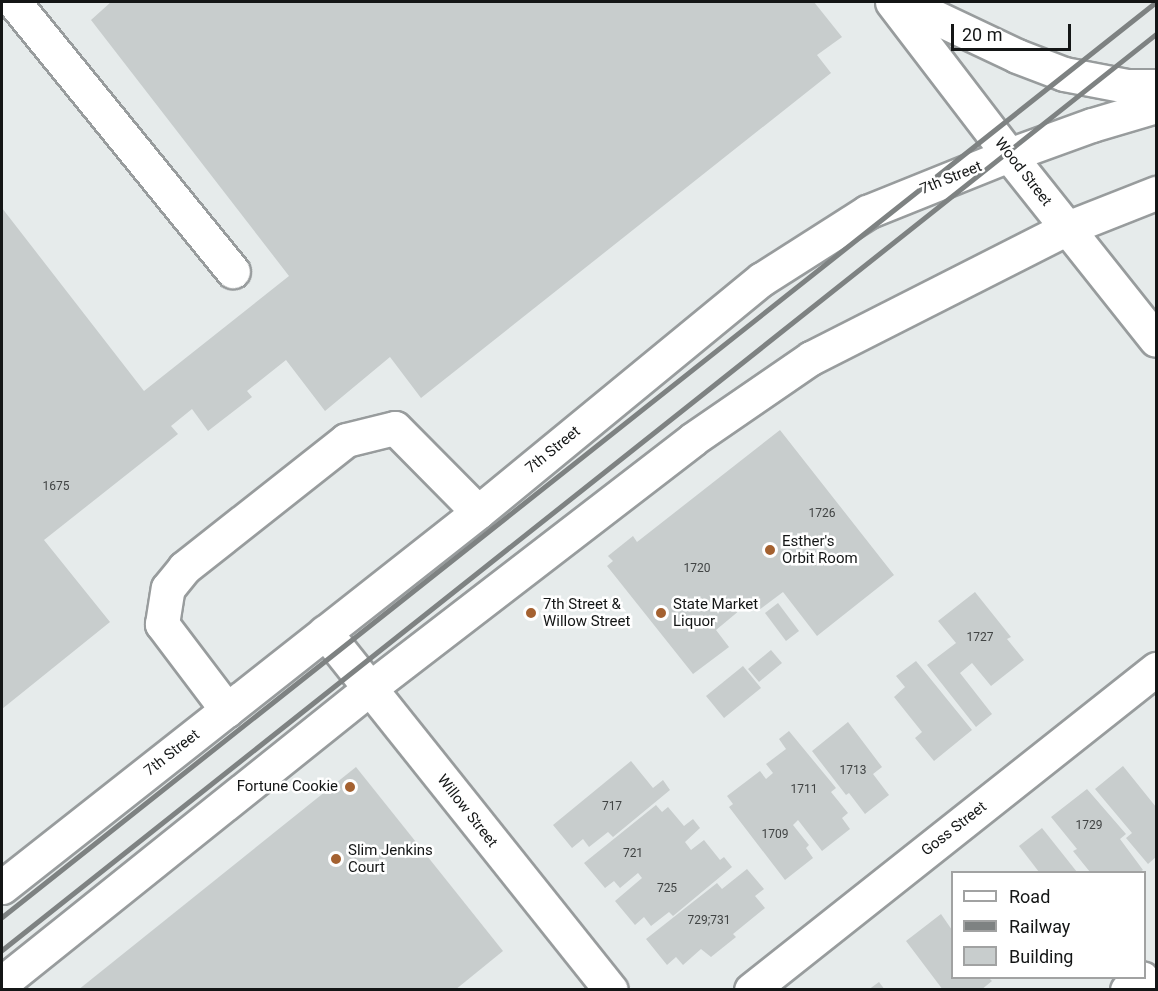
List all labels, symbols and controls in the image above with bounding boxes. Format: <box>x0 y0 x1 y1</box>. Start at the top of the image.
scale bar <box>954 12 1074 50</box>
text: 20 m <box>962 24 1002 45</box>
street label: Wood Street <box>991 134 1055 210</box>
street label: 7th Street <box>918 158 984 198</box>
street label: 7th Street <box>522 423 584 477</box>
house number: 1675 <box>43 480 69 494</box>
house number: 1726 <box>809 507 835 521</box>
place label: Esther's Orbit Room <box>782 532 858 567</box>
marker: Esther's Orbit Room <box>763 543 777 557</box>
house number: 1720 <box>684 562 710 576</box>
place label: 7th Street & Willow Street <box>543 595 630 630</box>
place label: State Market Liquor <box>673 595 758 630</box>
marker: 7th Street & Willow Street <box>524 606 538 620</box>
marker: State Market Liquor <box>654 606 668 620</box>
house number: 1727 <box>967 631 993 645</box>
street label: 7th Street <box>141 726 203 780</box>
house number: 1713 <box>840 764 866 778</box>
street label: Willow Street <box>433 771 501 851</box>
place label: Fortune Cookie <box>237 778 338 796</box>
marker: Fortune Cookie <box>343 780 357 794</box>
house number: 1711 <box>791 783 817 797</box>
street label: Goss Street <box>918 798 990 860</box>
house number: 717 <box>602 800 622 814</box>
house number: 1729 <box>1076 819 1102 833</box>
house number: 1709 <box>762 828 788 842</box>
place label: Slim Jenkins Court <box>348 841 433 876</box>
house number: 721 <box>623 847 643 861</box>
marker: Slim Jenkins Court <box>329 852 343 866</box>
legend <box>951 871 1146 979</box>
house number: 725 <box>657 882 677 896</box>
text: Road <box>1009 886 1050 907</box>
house number: 729;731 <box>687 914 731 928</box>
text: Railway <box>1009 916 1070 937</box>
text: Building <box>1009 946 1073 967</box>

